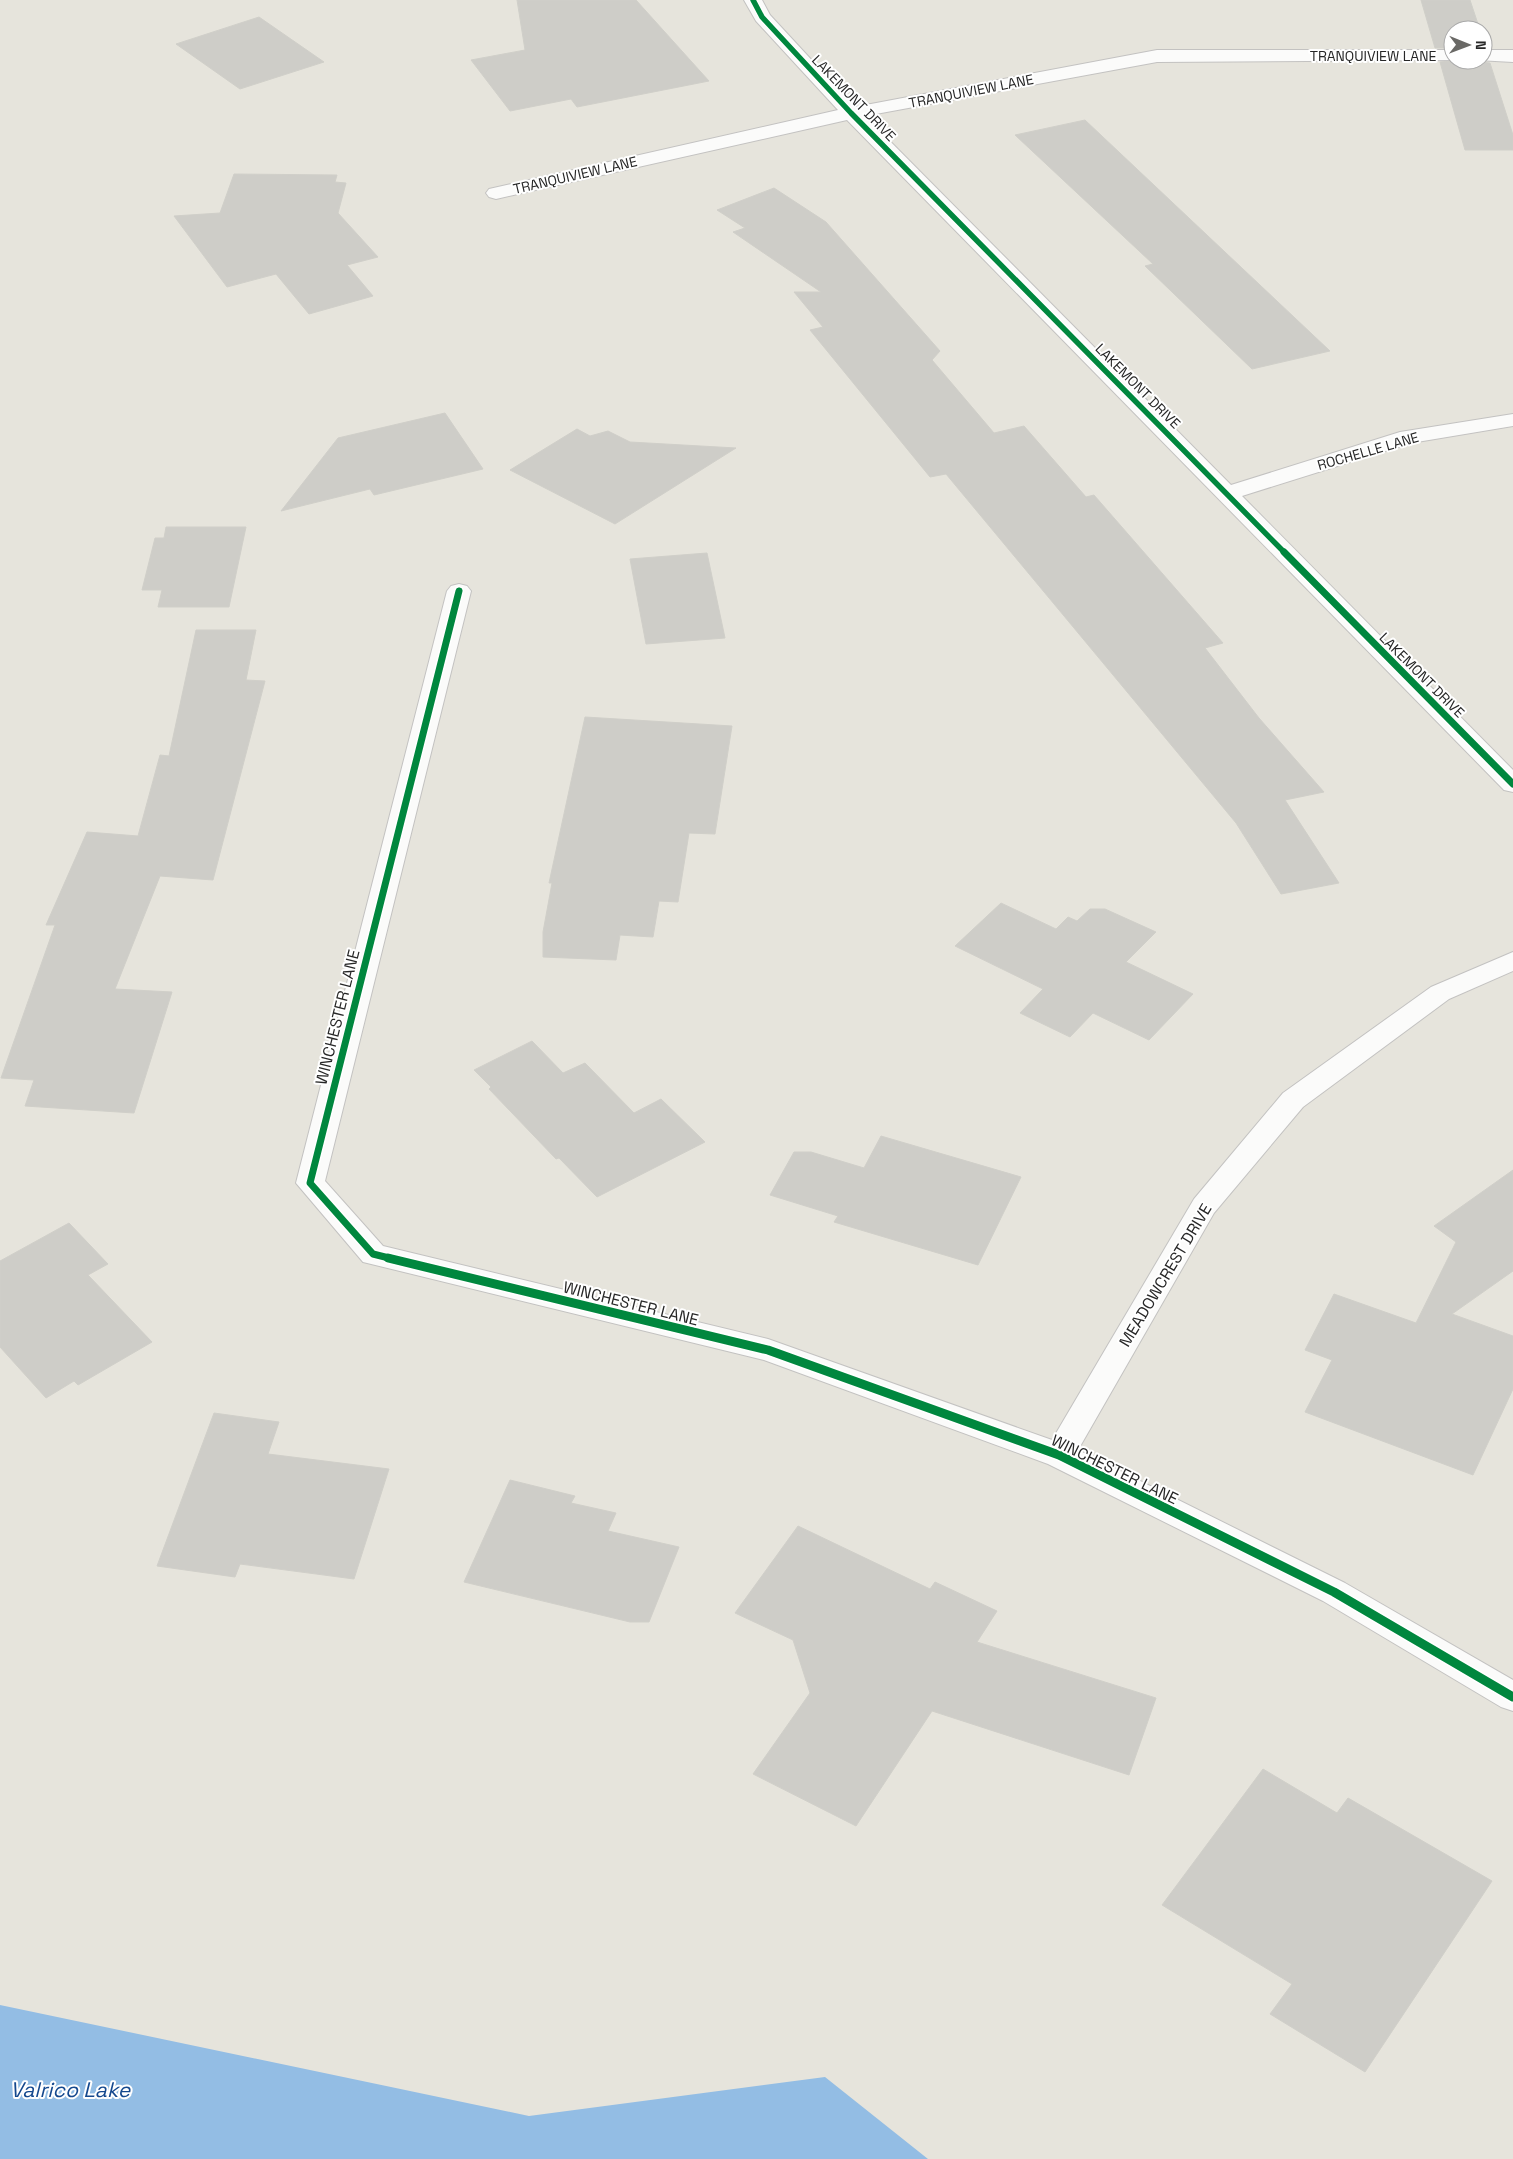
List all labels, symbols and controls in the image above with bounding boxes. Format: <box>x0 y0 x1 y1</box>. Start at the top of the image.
north arrow <box>1443 20 1493 70</box>
text: N <box>1472 40 1490 50</box>
street label: TRANQUIVIEW LANE <box>1310 47 1436 65</box>
street label: LAKEMONT DRIVE <box>808 51 900 145</box>
street label: TRANQUIVIEW LANE <box>907 70 1035 112</box>
street label: TRANQUIVIEW LANE <box>511 152 639 198</box>
street label: LAKEMONT DRIVE <box>1092 340 1184 432</box>
street label: ROCHELLE LANE <box>1315 428 1421 474</box>
street label: LAKEMONT DRIVE <box>1376 629 1468 721</box>
street label: WINCHESTER LANE <box>311 947 364 1087</box>
street label: MEADOWCREST DRIVE <box>1114 1200 1216 1351</box>
street label: WINCHESTER LANE <box>561 1277 701 1330</box>
street label: WINCHESTER LANE <box>1048 1430 1182 1509</box>
water label: Valrico Lake <box>10 2076 132 2103</box>

